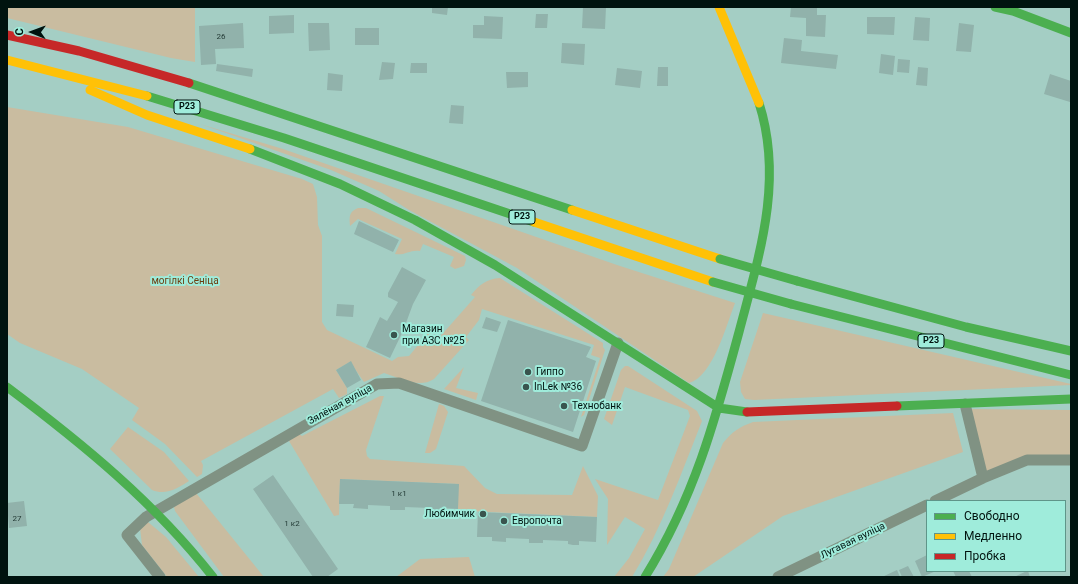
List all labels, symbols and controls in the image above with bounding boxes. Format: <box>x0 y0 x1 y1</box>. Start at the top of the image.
north arrow <box>12 12 52 52</box>
text: С <box>13 28 26 36</box>
house number: 26 <box>217 32 225 42</box>
road number: Р23 <box>174 100 200 114</box>
road number: Р23 <box>509 210 535 224</box>
park label: могілкі Сеніца <box>151 275 219 287</box>
place label: Магазин при АЗС №25 <box>402 323 465 346</box>
marker: Магазин при АЗС №25 <box>389 330 399 340</box>
road number: Р23 <box>918 334 944 348</box>
place label: Гиппо <box>536 366 564 378</box>
marker: Гиппо <box>523 367 533 377</box>
place label: InLek №36 <box>534 381 582 393</box>
street label: Зялёная вуліца <box>306 382 374 428</box>
marker: InLek №36 <box>521 382 531 392</box>
place label: Технобанк <box>572 400 621 412</box>
marker: Технобанк <box>559 401 569 411</box>
house number: 1 к1 <box>391 489 407 499</box>
legend <box>926 500 1066 572</box>
place label: Любимчик <box>425 508 475 520</box>
marker: Любимчик <box>478 509 488 519</box>
text: Свободно <box>964 509 1020 523</box>
house number: 27 <box>13 514 21 524</box>
place label: Европочта <box>512 515 562 527</box>
marker: Европочта <box>499 516 509 526</box>
house number: 1 к2 <box>284 519 300 529</box>
street label: Лугавая вуліца <box>819 520 887 562</box>
text: Медленно <box>964 529 1022 543</box>
text: Пробка <box>964 549 1006 563</box>

